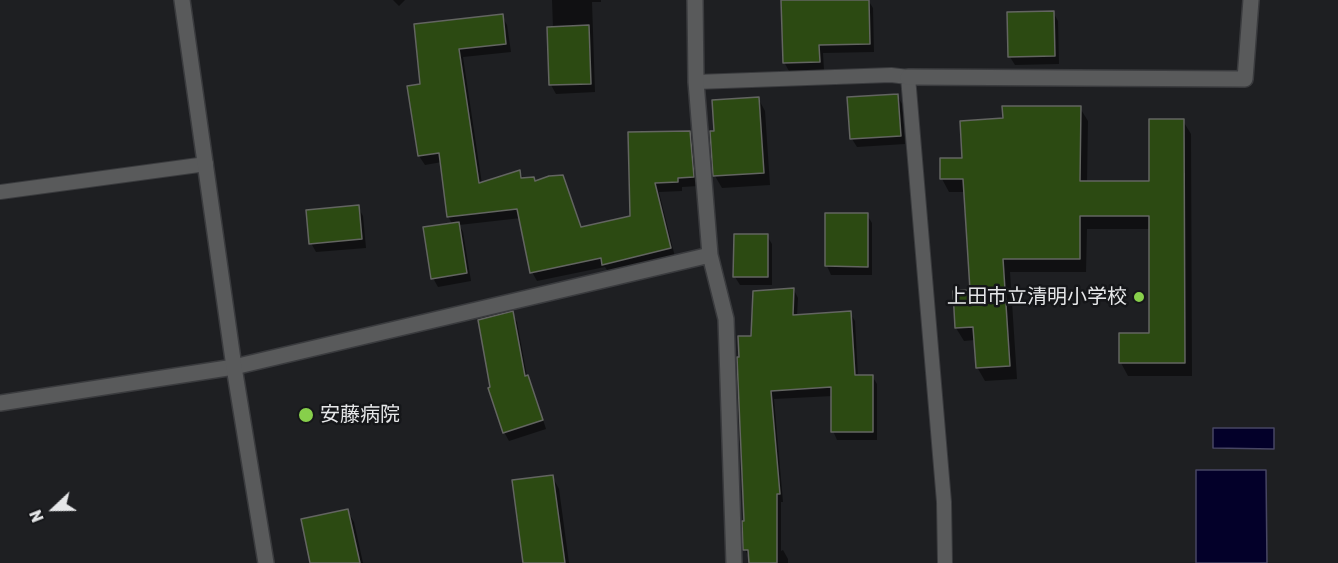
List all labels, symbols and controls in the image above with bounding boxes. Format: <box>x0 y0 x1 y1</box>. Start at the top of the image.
place label: 上田市立清明小学校 <box>947 285 1127 309</box>
marker: 上田市立清明小学校 <box>1132 290 1146 304</box>
place label: 安藤病院 <box>320 403 400 427</box>
marker: 安藤病院 <box>297 406 315 424</box>
north arrow <box>24 479 84 539</box>
text: N <box>26 507 48 525</box>

